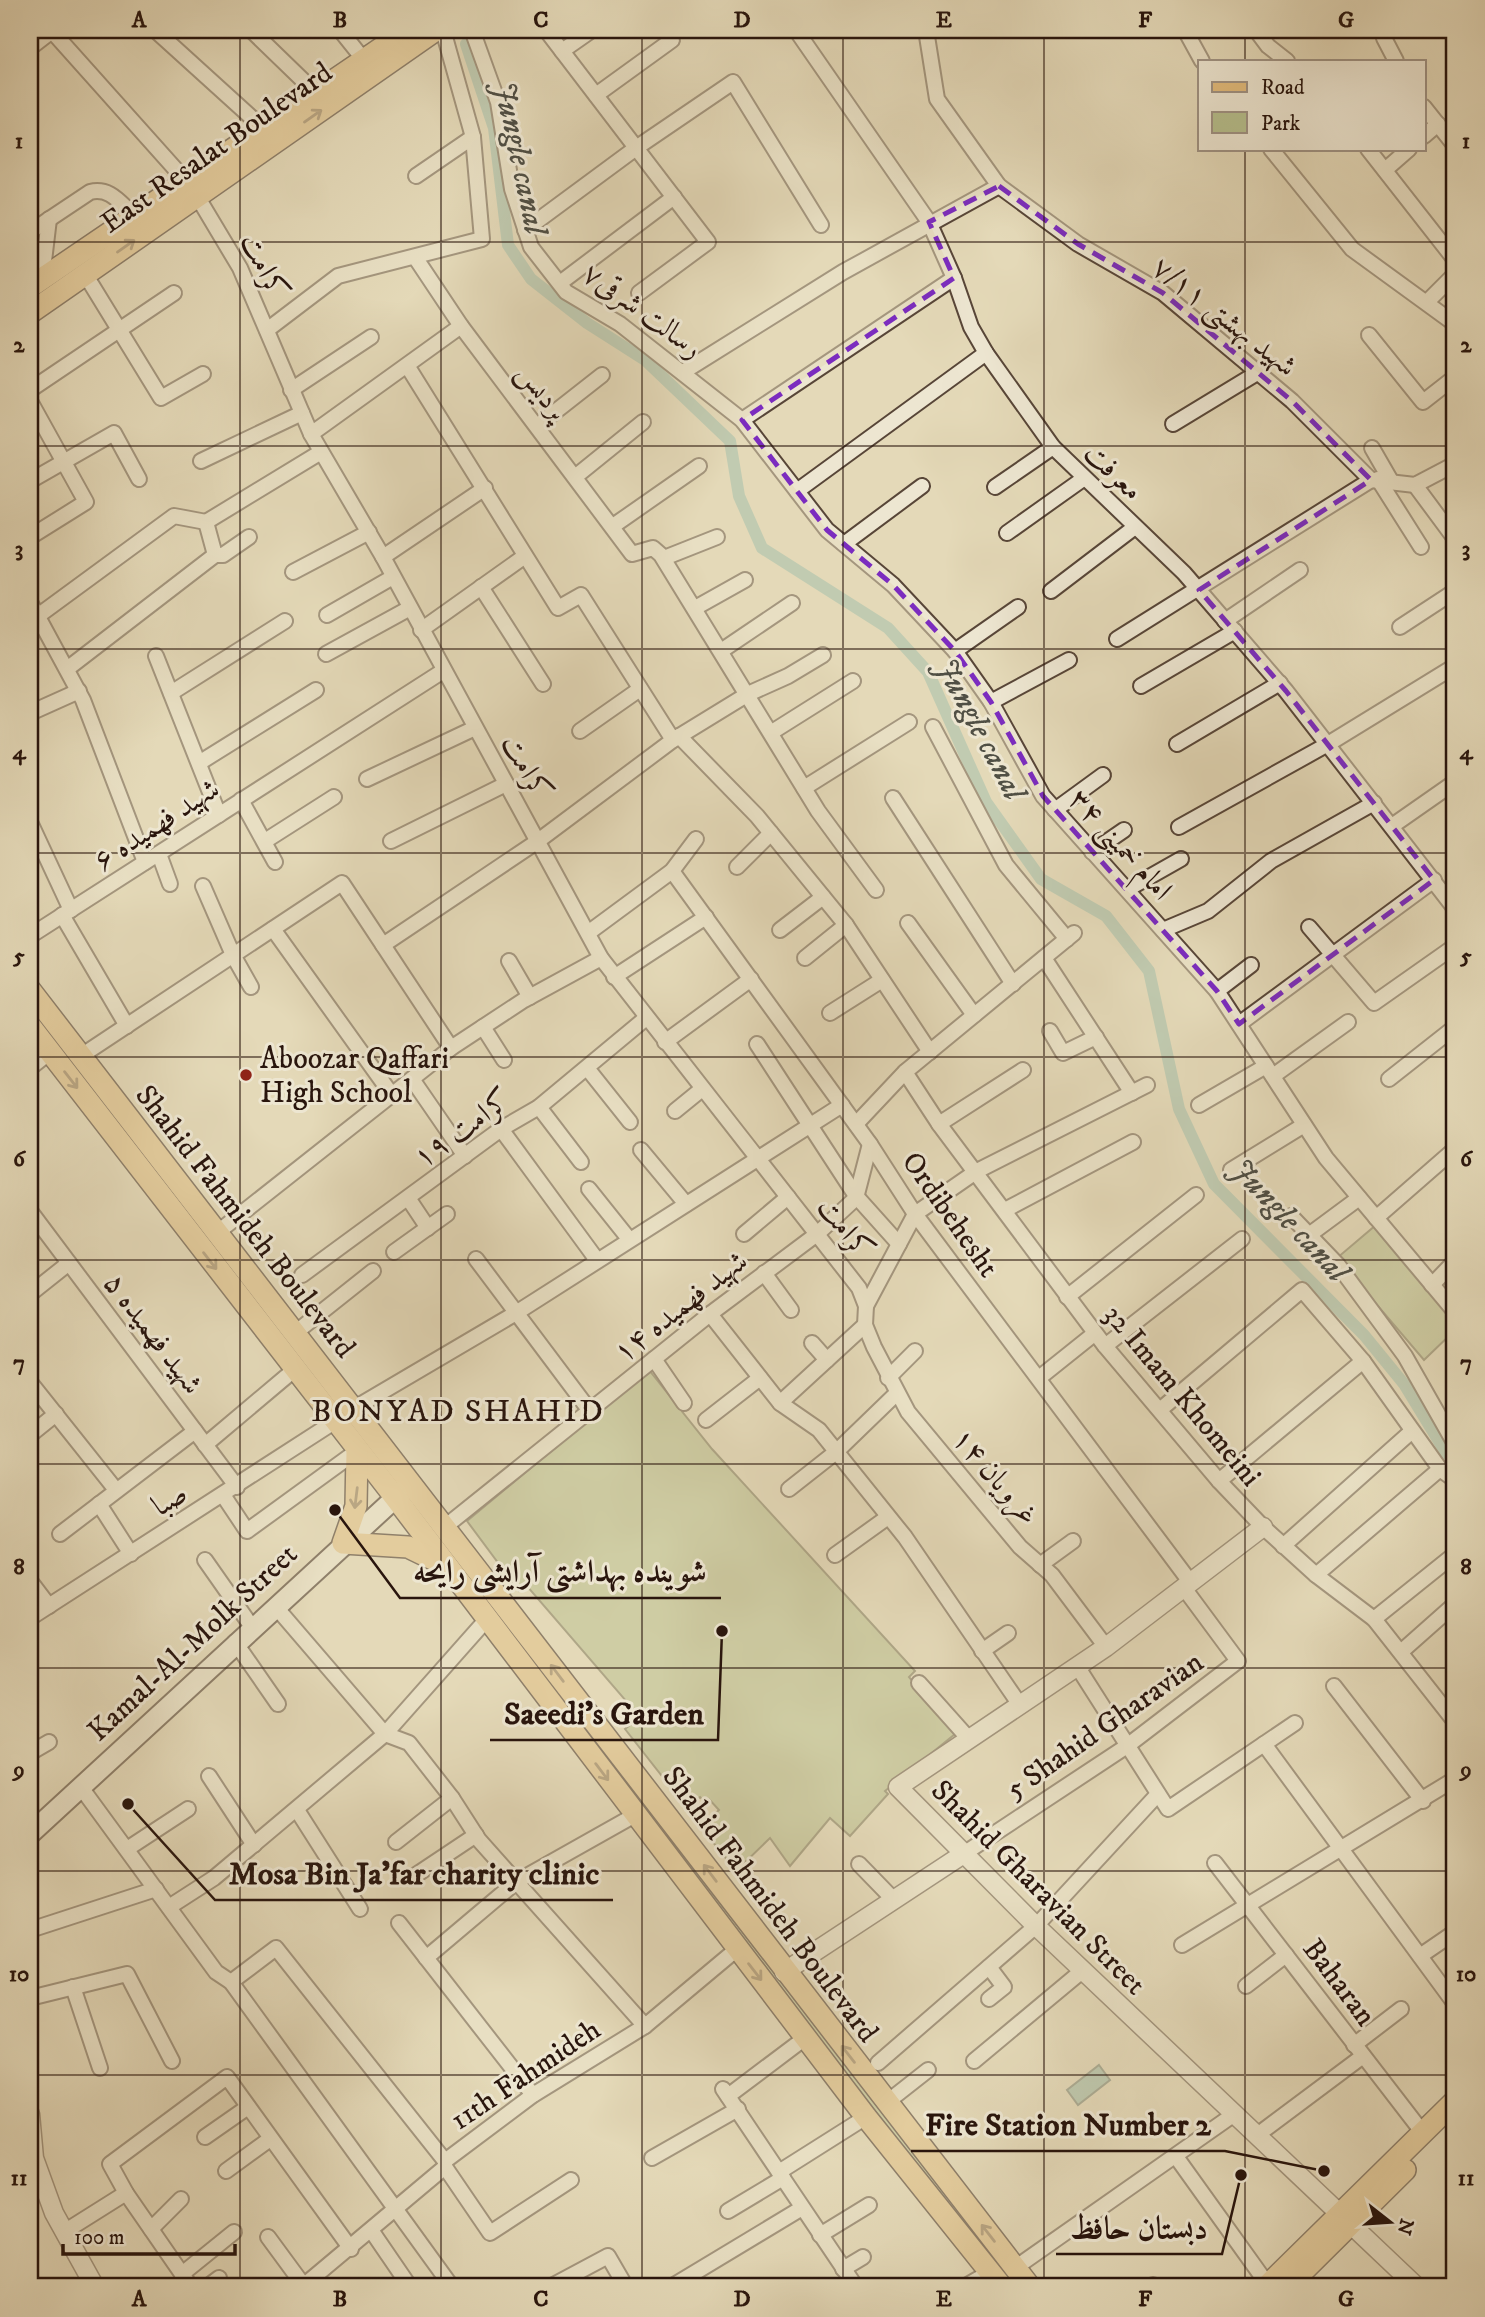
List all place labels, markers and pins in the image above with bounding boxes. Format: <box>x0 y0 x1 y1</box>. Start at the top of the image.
place label: Aboozar Qaffari High School <box>260 1041 449 1112</box>
marker: Aboozar Qaffari High School <box>238 1067 254 1083</box>
callout: شوینده بهداشتی آرایشی رایحه <box>400 1545 721 1598</box>
callout: Saeedi's Garden <box>490 1687 718 1740</box>
callout: Mosa Bin Ja'far charity clinic <box>215 1847 613 1900</box>
callout: Fire Station Number 2 <box>911 2098 1225 2151</box>
callout: دبستان حافظ <box>1056 2201 1222 2254</box>

